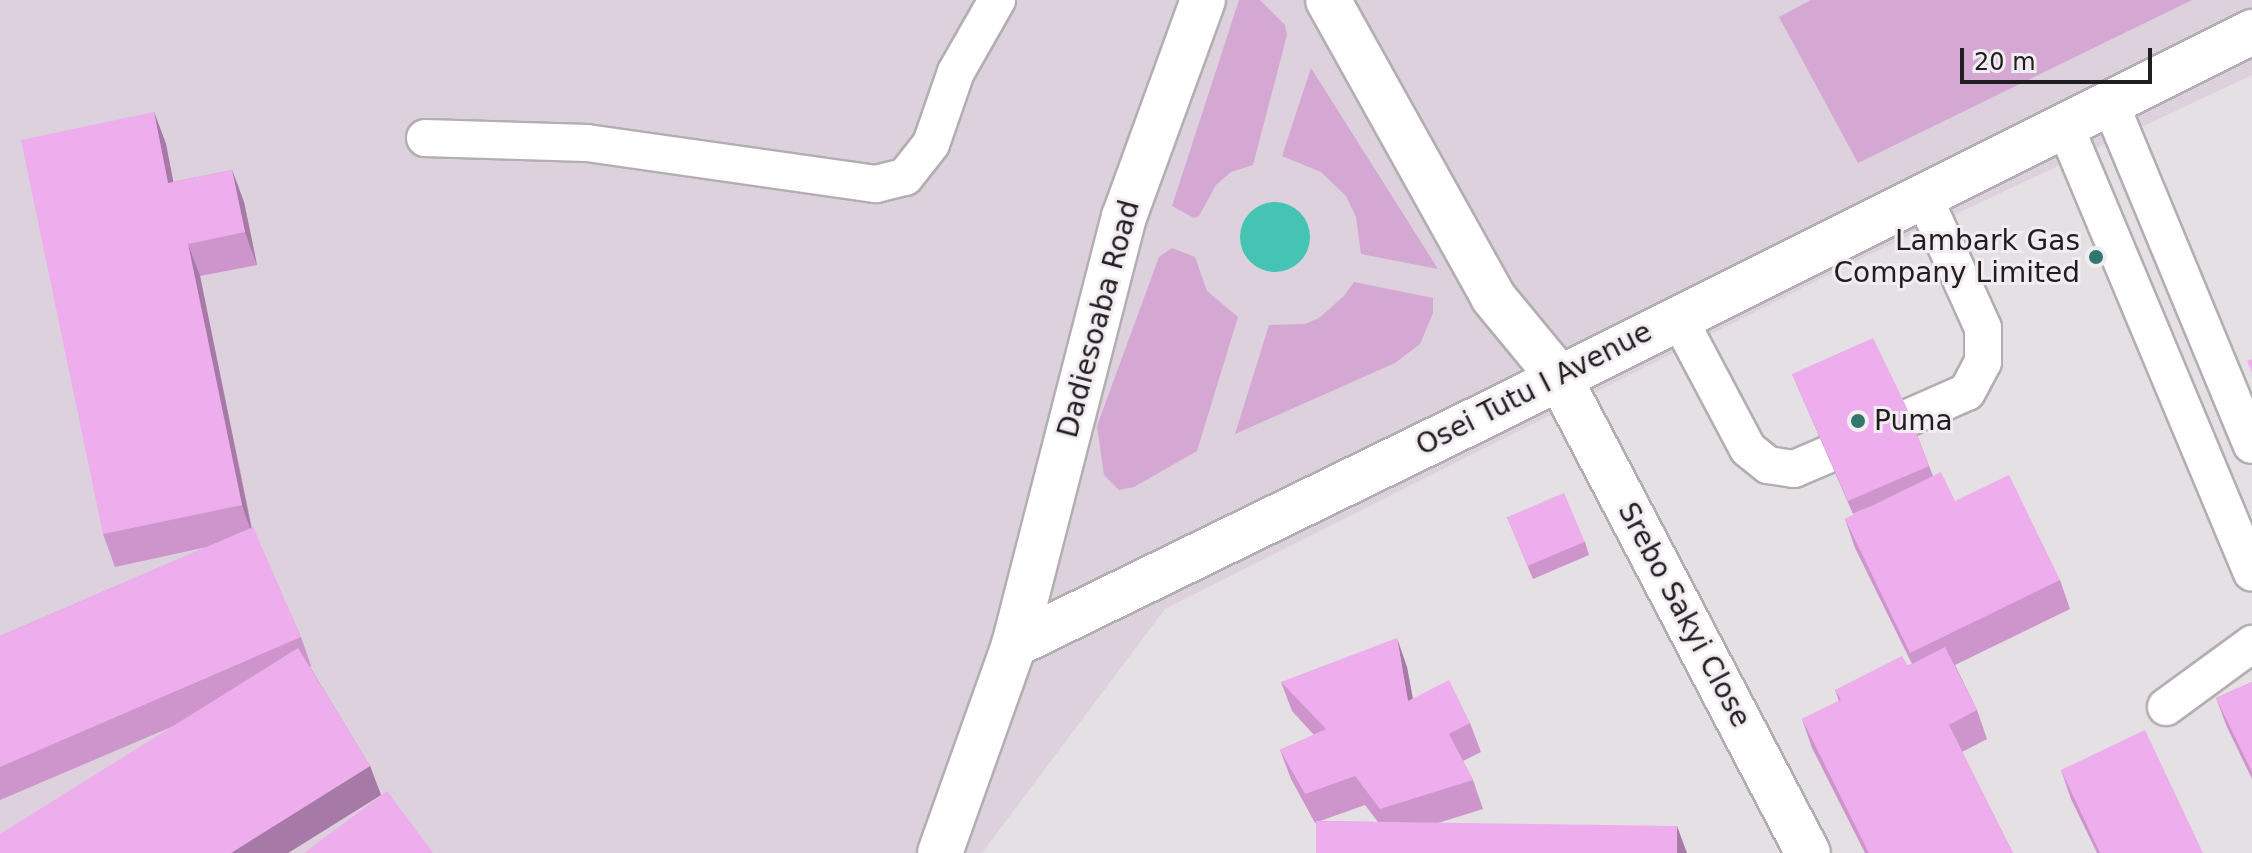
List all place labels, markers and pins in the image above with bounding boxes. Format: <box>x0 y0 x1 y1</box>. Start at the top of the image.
place label: Lambark Gas Company Limited <box>1833 224 2080 290</box>
marker: Lambark Gas Company Limited <box>2087 248 2105 266</box>
place label: Puma <box>1874 404 1953 438</box>
marker: Puma <box>1849 412 1867 430</box>

